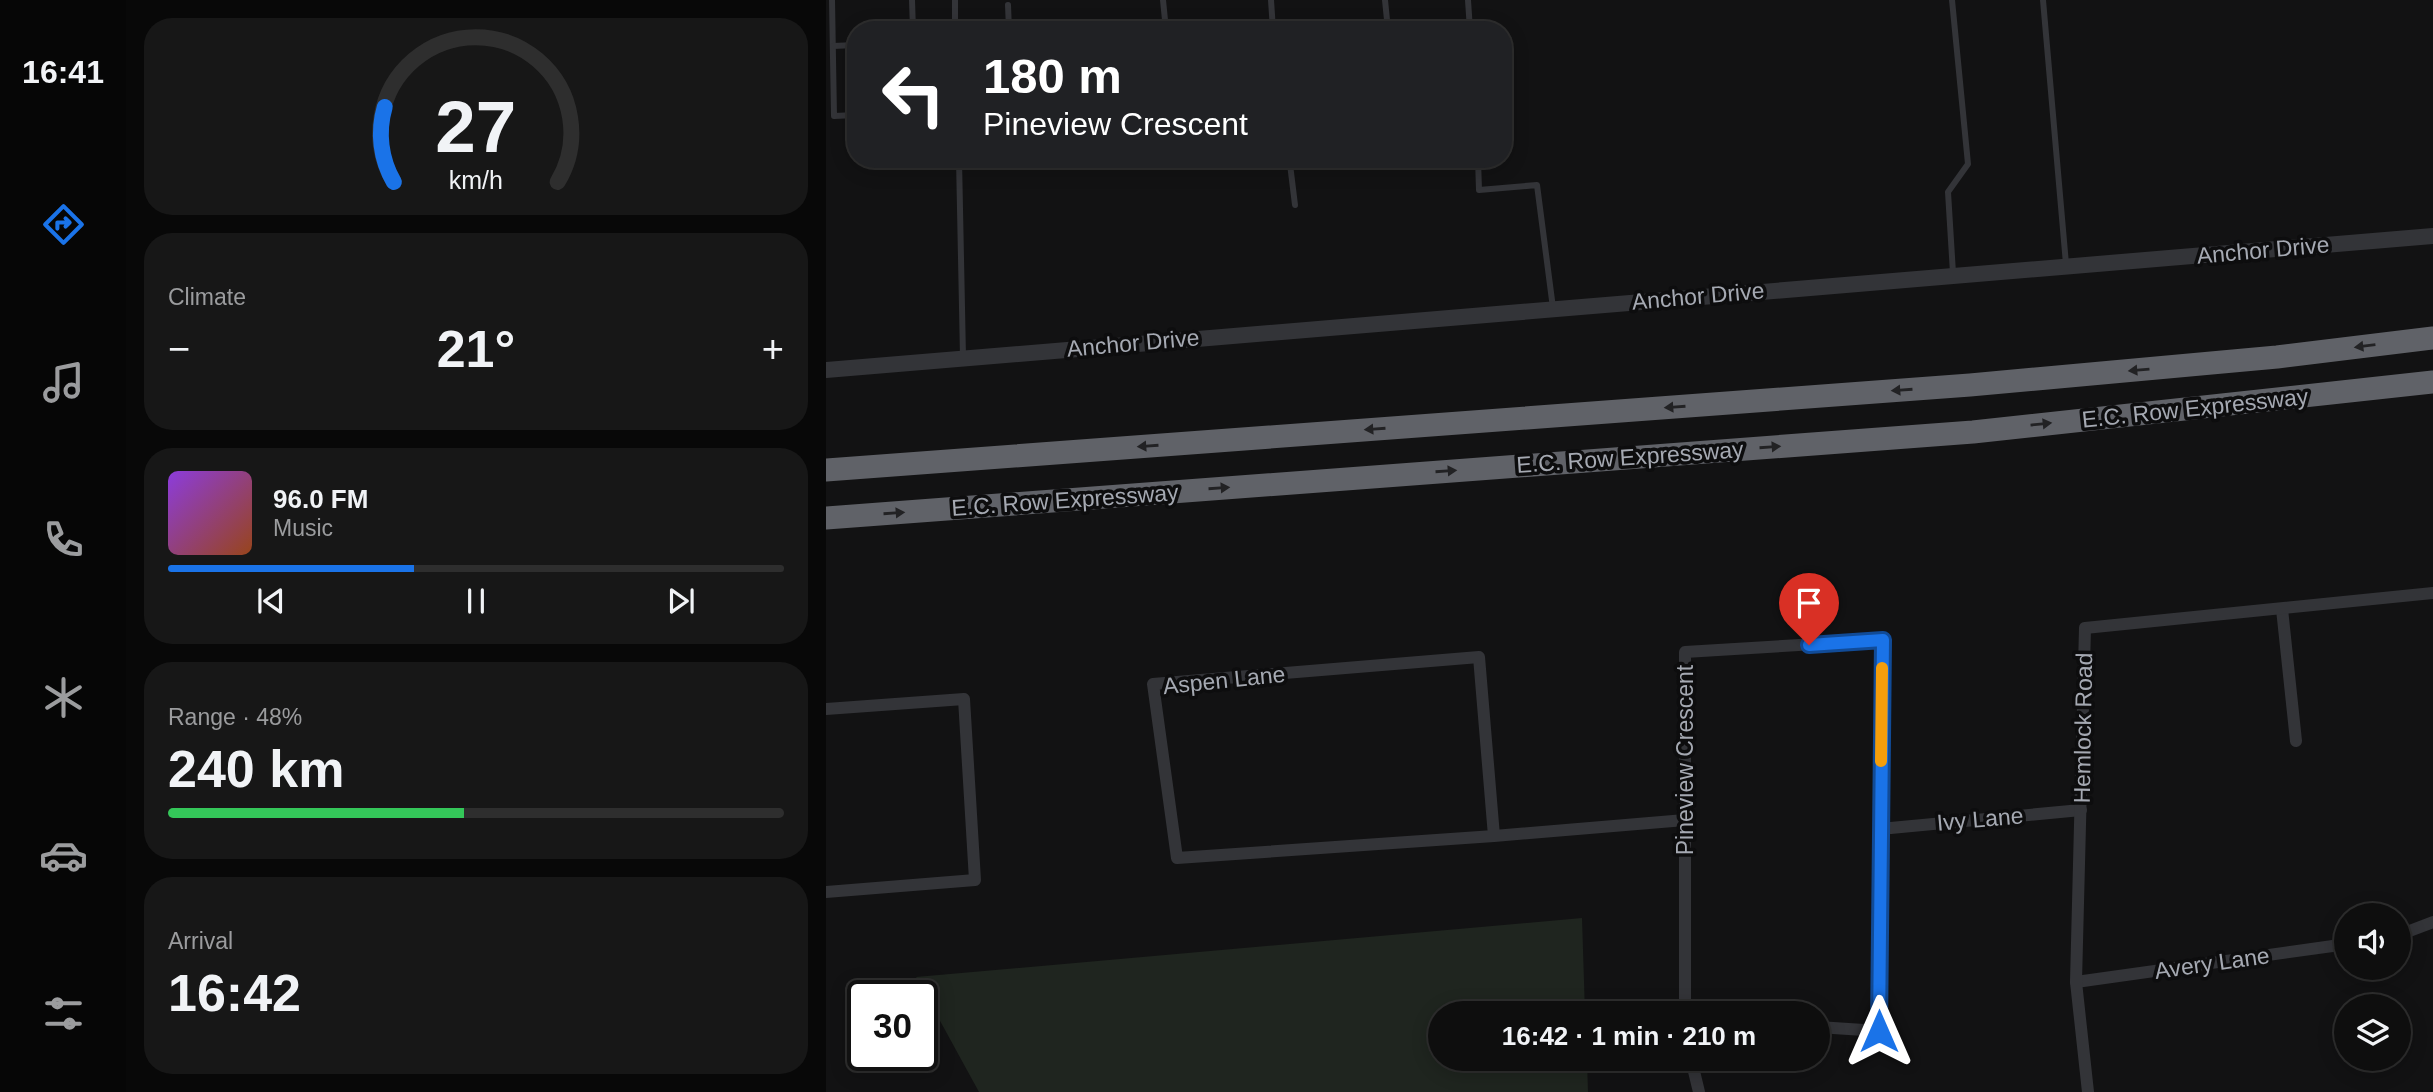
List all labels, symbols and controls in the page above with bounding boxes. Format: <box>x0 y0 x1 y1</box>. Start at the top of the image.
icon: left <box>868 49 959 140</box>
text: 180 m <box>983 49 1122 103</box>
text: 16:41 <box>22 54 104 90</box>
text: 27 <box>436 87 516 168</box>
text: Pineview Crescent <box>983 106 1248 142</box>
text: km/h <box>449 166 503 194</box>
icon: directions <box>39 200 88 249</box>
street label: Anchor Drive <box>2196 231 2330 269</box>
street label: Anchor Drive <box>1631 277 1765 315</box>
text: Climate <box>168 284 246 310</box>
text: 21° <box>437 320 515 378</box>
street label: Anchor Drive <box>1066 324 1200 362</box>
text: − <box>168 328 190 370</box>
text: + <box>762 328 784 370</box>
one-way arrow <box>2354 341 2376 352</box>
icon: music <box>39 358 88 407</box>
one-way arrow <box>2128 364 2150 375</box>
street label: E.C. Row Expressway <box>2081 383 2310 433</box>
one-way arrow <box>1890 385 1912 396</box>
one-way arrow <box>1663 402 1685 413</box>
one-way arrow <box>2030 419 2052 430</box>
one-way arrow <box>1363 424 1385 435</box>
street label: E.C. Row Expressway <box>1516 436 1745 478</box>
one-way arrow <box>1136 441 1158 452</box>
one-way arrow <box>1759 441 1781 452</box>
one-way arrow <box>1435 465 1457 476</box>
street label: E.C. Row Expressway <box>951 479 1180 521</box>
one-way arrow <box>1208 482 1230 493</box>
text: 96.0 FM <box>273 484 368 514</box>
one-way arrow <box>883 507 905 518</box>
icon: phone <box>39 515 88 564</box>
text: Music <box>273 515 333 541</box>
pin <box>1779 573 1839 645</box>
icon: previous <box>252 582 290 620</box>
icon: pause <box>457 582 495 620</box>
icon: next <box>662 582 700 620</box>
icon: arrive <box>1790 584 1828 622</box>
street label: Hemlock Road <box>2069 652 2097 804</box>
street label: Aspen Lane <box>1162 661 1286 699</box>
street label: Pineview Crescent <box>1672 664 1698 855</box>
icon: climate <box>39 673 88 722</box>
text: Range · 48% <box>168 704 302 730</box>
text: 240 km <box>168 740 344 798</box>
street label: Ivy Lane <box>1936 802 2024 836</box>
icon: car <box>39 831 88 880</box>
map controls <box>2334 903 2411 1071</box>
button: sound <box>2334 903 2411 980</box>
text: Arrival <box>168 928 233 954</box>
street label: Avery Lane <box>2153 942 2271 984</box>
text: 16:42 <box>168 964 301 1022</box>
speed limit sign: 30 <box>847 980 938 1071</box>
icon: filters <box>39 989 88 1038</box>
position arrow <box>1842 994 1916 1068</box>
button: layers <box>2334 994 2411 1071</box>
text: 16:42 · 1 min · 210 m <box>1502 1021 1756 1051</box>

